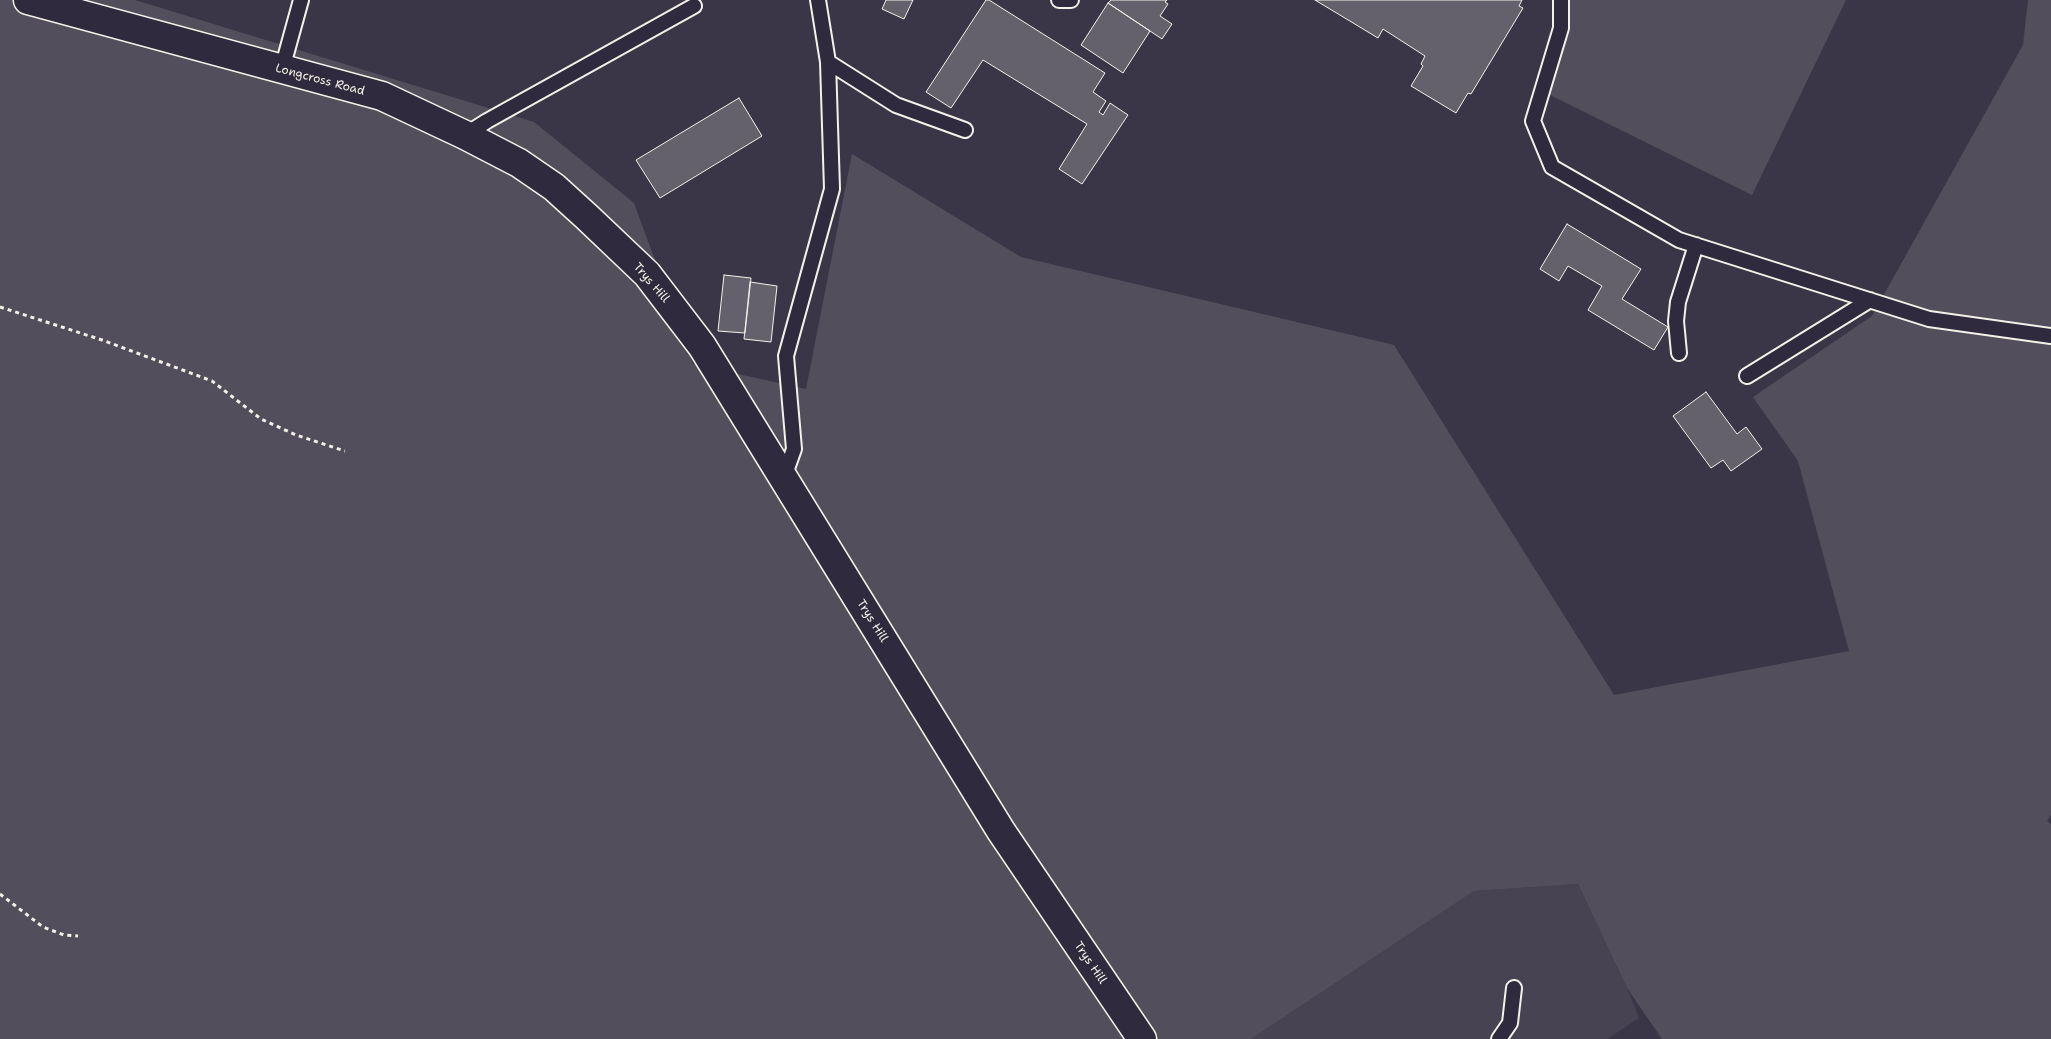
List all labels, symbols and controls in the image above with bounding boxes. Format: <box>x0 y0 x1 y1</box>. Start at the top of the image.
street label: Longcross Road <box>274 61 366 99</box>
street label: Trys Hill <box>630 260 672 306</box>
street label: Trys Hill <box>853 597 891 645</box>
street label: Trys Hill <box>1071 939 1109 987</box>

